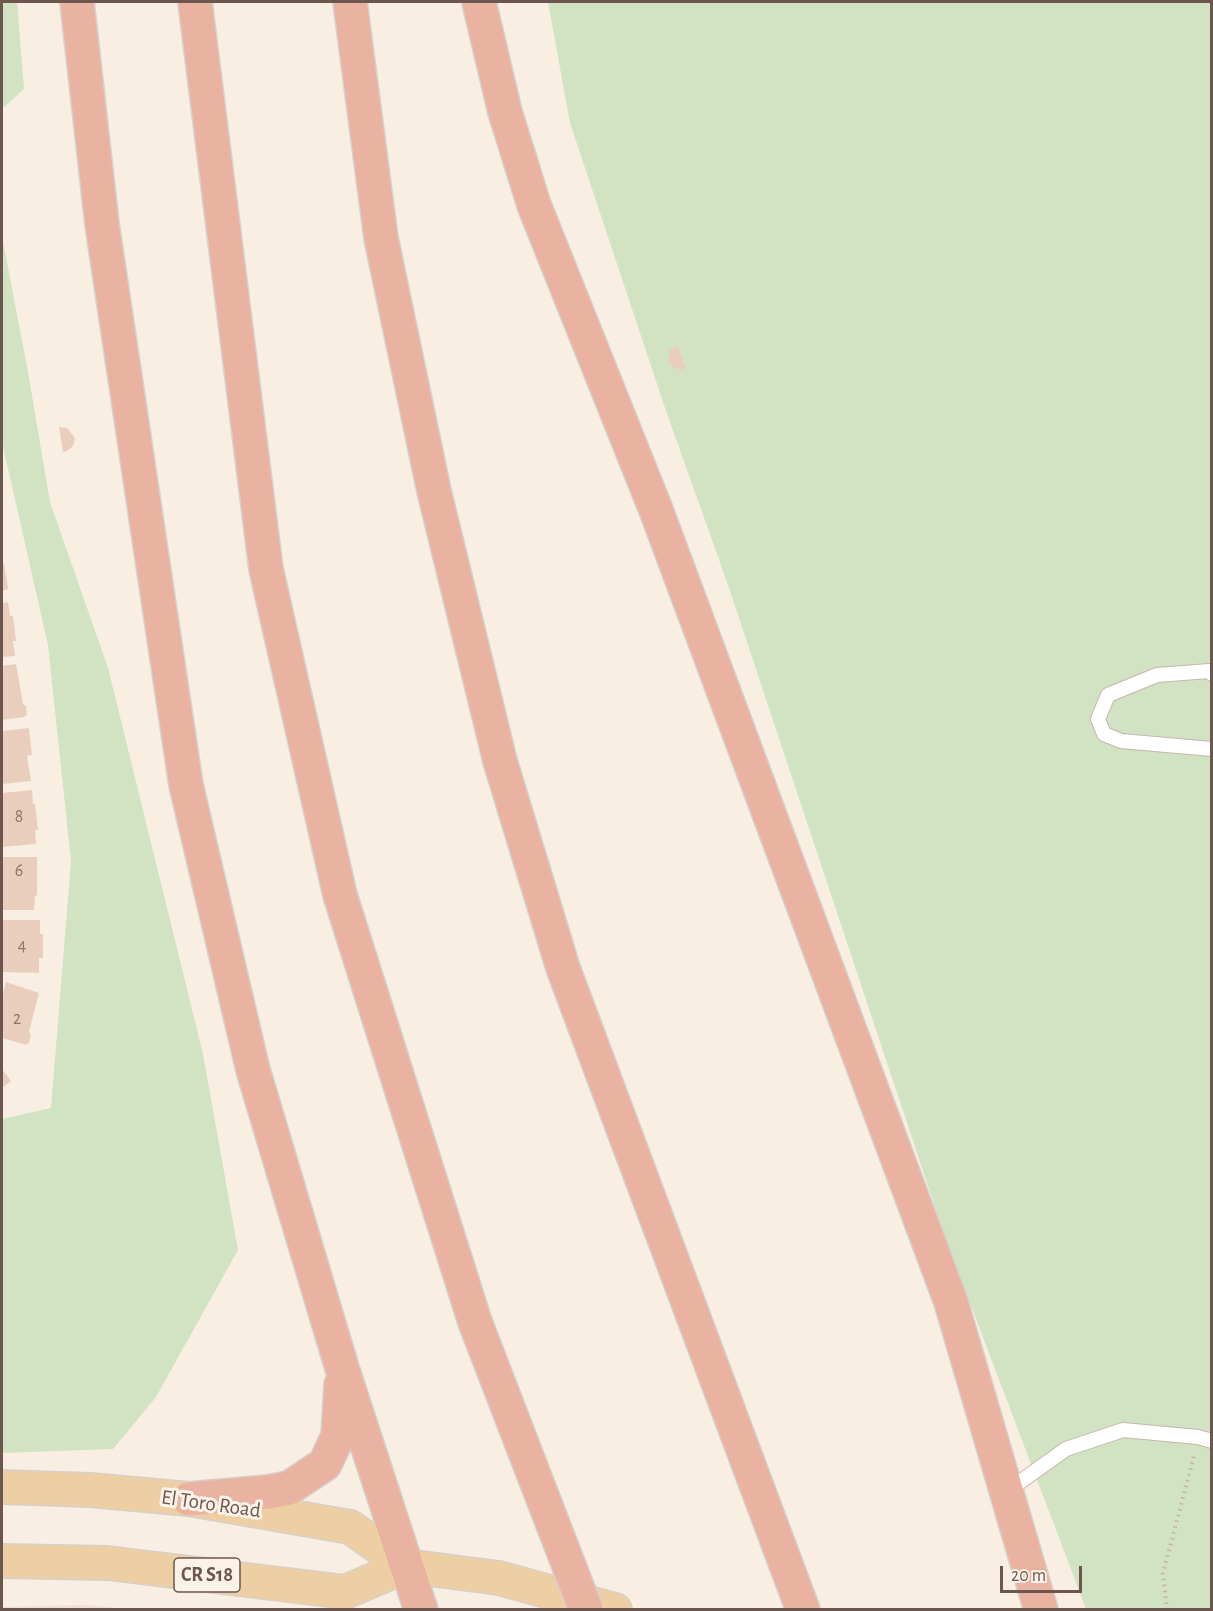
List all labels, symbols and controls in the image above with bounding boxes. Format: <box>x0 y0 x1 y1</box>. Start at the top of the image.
house number: 8 <box>15 806 23 828</box>
house number: 6 <box>15 860 23 882</box>
house number: 4 <box>18 935 26 957</box>
house number: 2 <box>13 1008 21 1030</box>
street label: El Toro Road <box>160 1485 262 1523</box>
scale bar <box>1003 1554 1086 1592</box>
road number: CR S18 <box>174 1558 240 1592</box>
text: 20 m <box>1011 1567 1046 1585</box>

